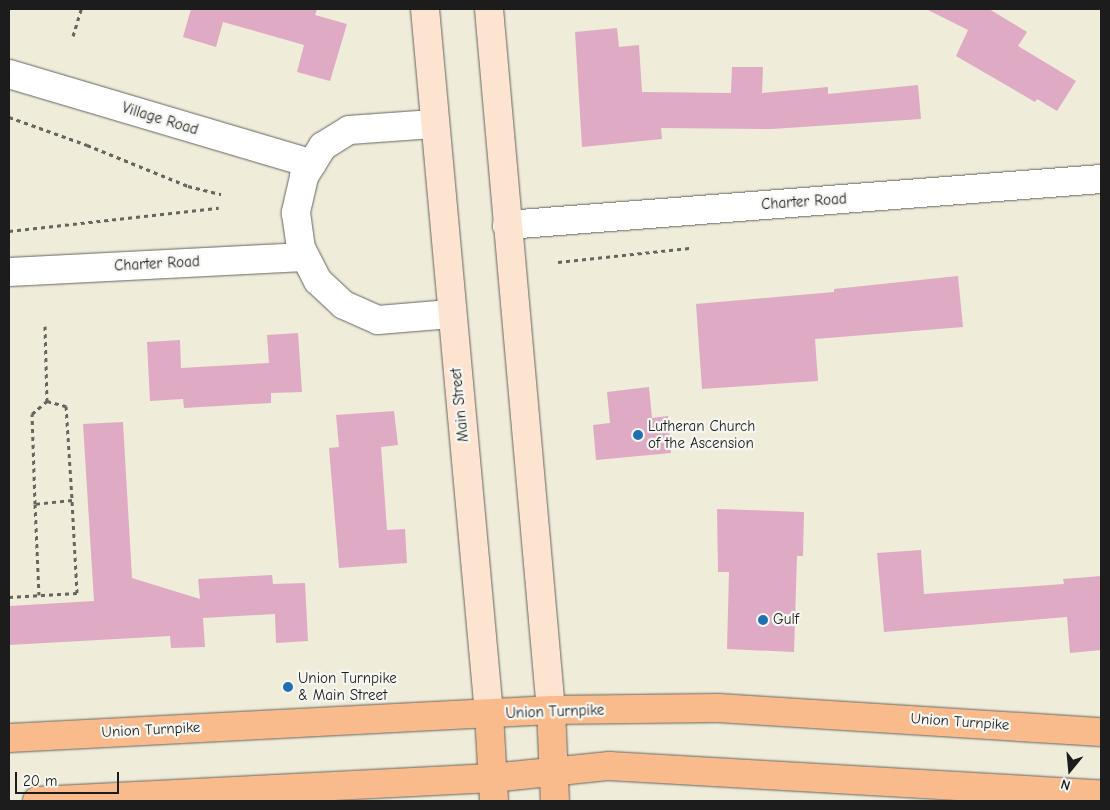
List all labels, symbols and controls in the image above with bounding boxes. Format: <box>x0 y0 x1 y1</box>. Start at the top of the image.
street label: Village Road <box>120 99 200 139</box>
street label: Charter Road <box>761 190 847 214</box>
street label: Charter Road <box>114 253 200 275</box>
street label: Main Street <box>447 367 473 443</box>
place label: Lutheran Church of the Ascension <box>648 417 755 452</box>
marker: Lutheran Church of the Ascension <box>632 429 644 441</box>
place label: Gulf <box>773 611 799 629</box>
marker: Gulf <box>757 614 769 626</box>
place label: Union Turnpike & Main Street <box>298 669 397 704</box>
marker: Union Turnpike & Main Street <box>282 681 294 693</box>
street label: Union Turnpike <box>505 701 605 723</box>
street label: Union Turnpike <box>910 710 1010 734</box>
street label: Union Turnpike <box>101 718 201 742</box>
north arrow <box>1045 745 1095 795</box>
scale bar <box>18 762 121 794</box>
text: 20 m <box>23 772 57 790</box>
text: N <box>1059 775 1072 794</box>

